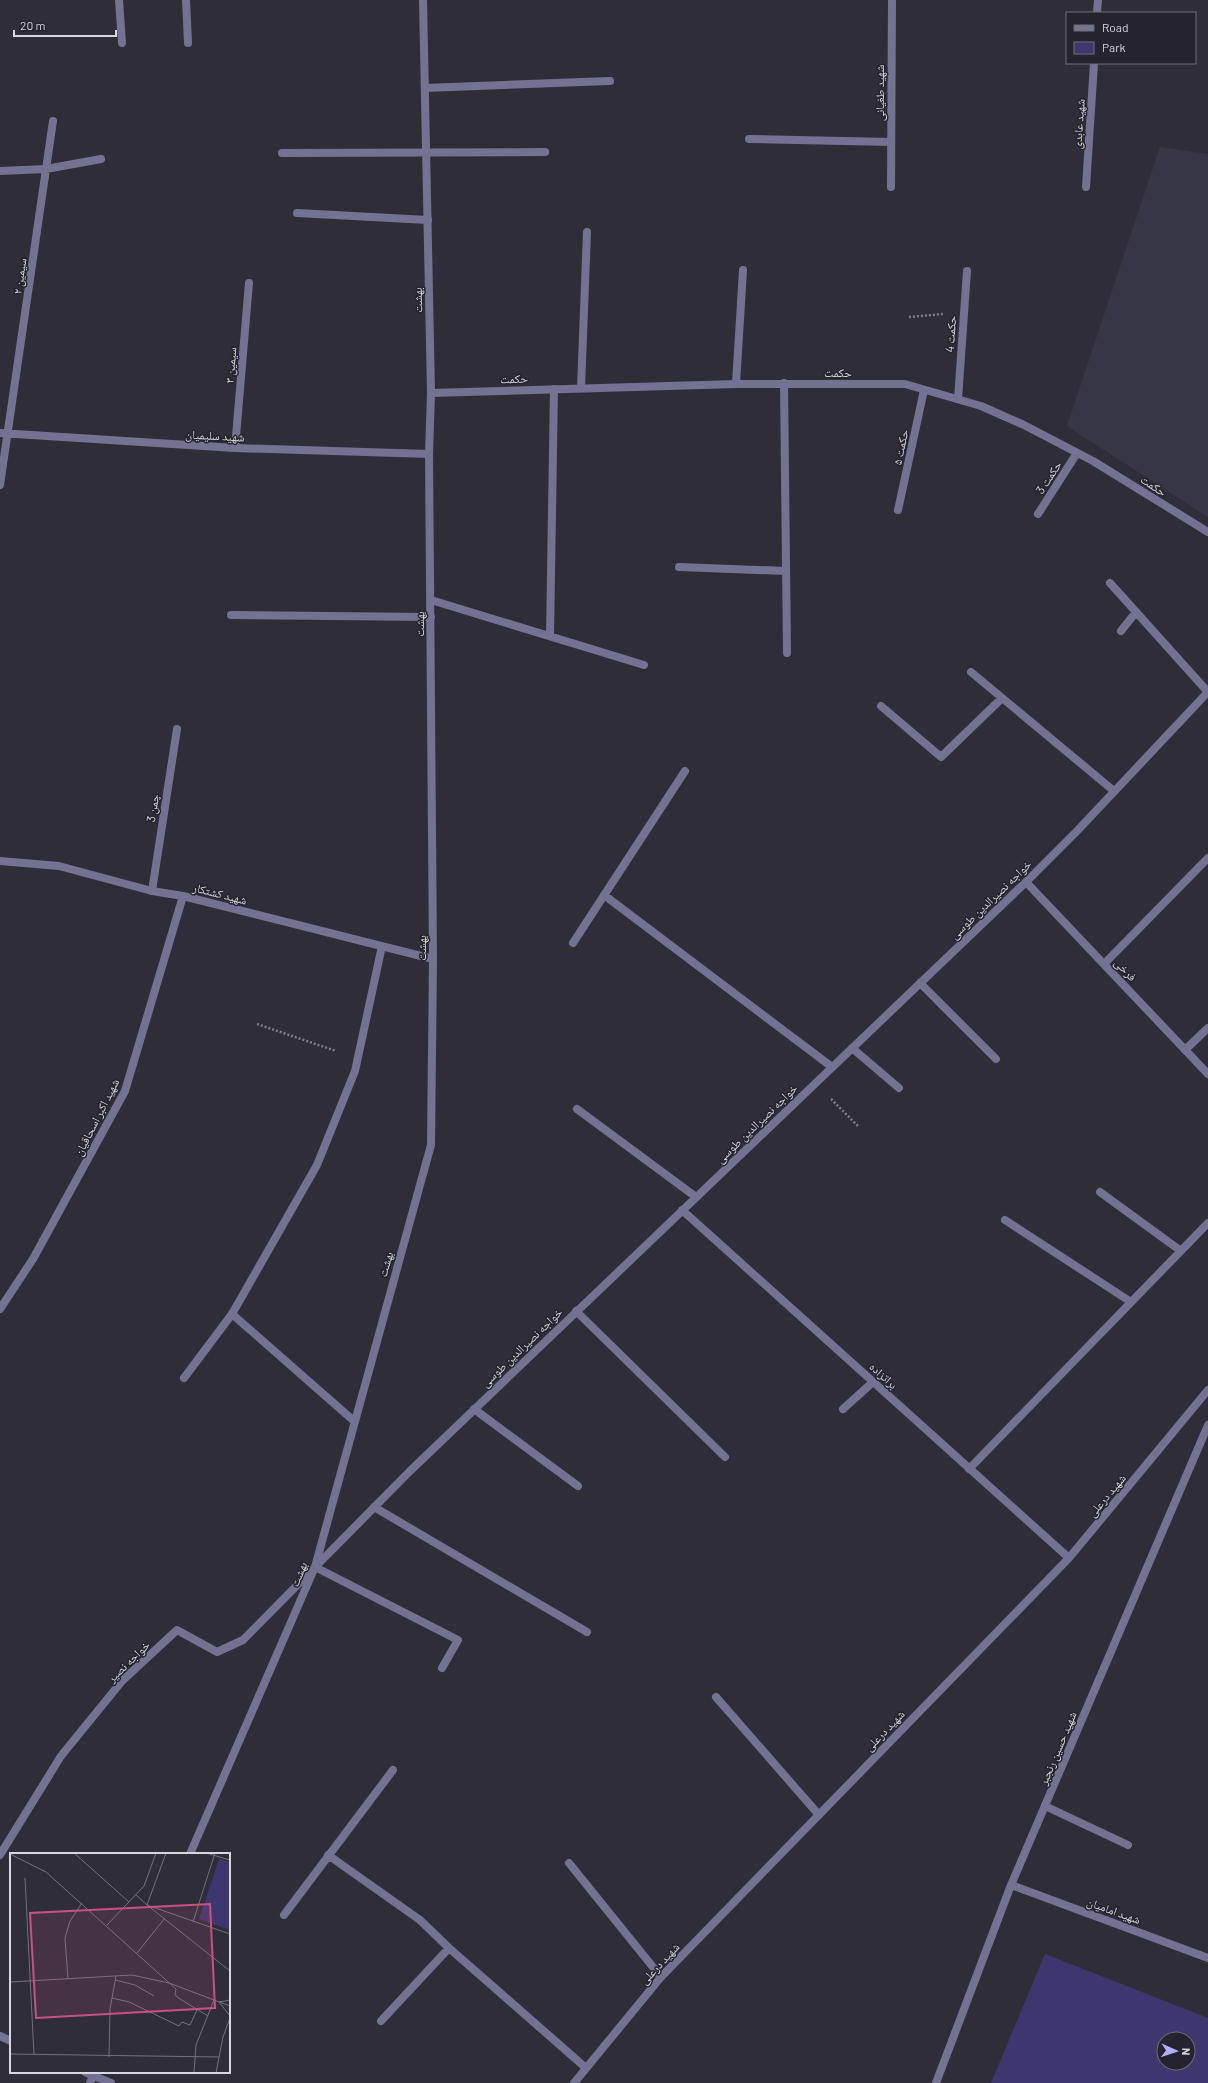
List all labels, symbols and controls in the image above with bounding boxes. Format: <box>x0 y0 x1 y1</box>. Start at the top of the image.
scale bar <box>14 12 116 38</box>
legend <box>1066 12 1196 64</box>
text: 20 m <box>20 18 46 32</box>
text: Road <box>1102 20 1129 34</box>
text: Park <box>1102 40 1126 54</box>
street label: شهید طغیانی <box>872 65 887 121</box>
street label: شهید عابدی <box>1069 98 1088 150</box>
street label: سیمین ۲ <box>10 257 30 295</box>
street label: بهشت <box>410 287 426 313</box>
street label: حکمت 4 <box>942 315 958 353</box>
street label: سیمین ۳ <box>221 346 240 384</box>
street label: حکمت <box>824 365 852 379</box>
street label: حکمت <box>500 371 529 385</box>
street label: شهید سلیمیان <box>185 426 245 445</box>
street label: حکمت ۵ <box>889 428 911 466</box>
street label: حکمت 3 <box>1032 458 1064 496</box>
street label: حکمت <box>1138 472 1170 499</box>
street label: بهشت <box>412 611 427 637</box>
street label: چمن 3 <box>143 793 162 823</box>
street label: خواجه نصیرالدین طوسی <box>946 856 1035 942</box>
street label: شهید کشتکار <box>190 879 249 908</box>
street label: بهشت <box>414 935 429 961</box>
street label: فرخی <box>1111 955 1140 984</box>
street label: شهید اکبر اسحاقیان <box>71 1076 123 1159</box>
street label: خواجه نصیرالدین طوسی <box>712 1080 801 1166</box>
street label: بهشت <box>375 1250 397 1279</box>
street label: خواجه نصیرالدین طوسی <box>477 1304 566 1390</box>
street label: براتزاده <box>866 1359 901 1392</box>
street label: شهید درعلی <box>1084 1471 1129 1520</box>
street label: بهشت <box>287 1559 311 1589</box>
street label: خواجه نصیر <box>103 1637 153 1686</box>
street label: شهید درعلی <box>861 1706 908 1754</box>
street label: شهید حسین رنجبر <box>1035 1709 1080 1788</box>
inset map <box>10 1853 230 2073</box>
street label: شهید امامیان <box>1085 1894 1143 1927</box>
street label: شهید درعلی <box>636 1939 683 1988</box>
north arrow <box>1156 2031 1196 2071</box>
text: N <box>1180 2048 1193 2056</box>

